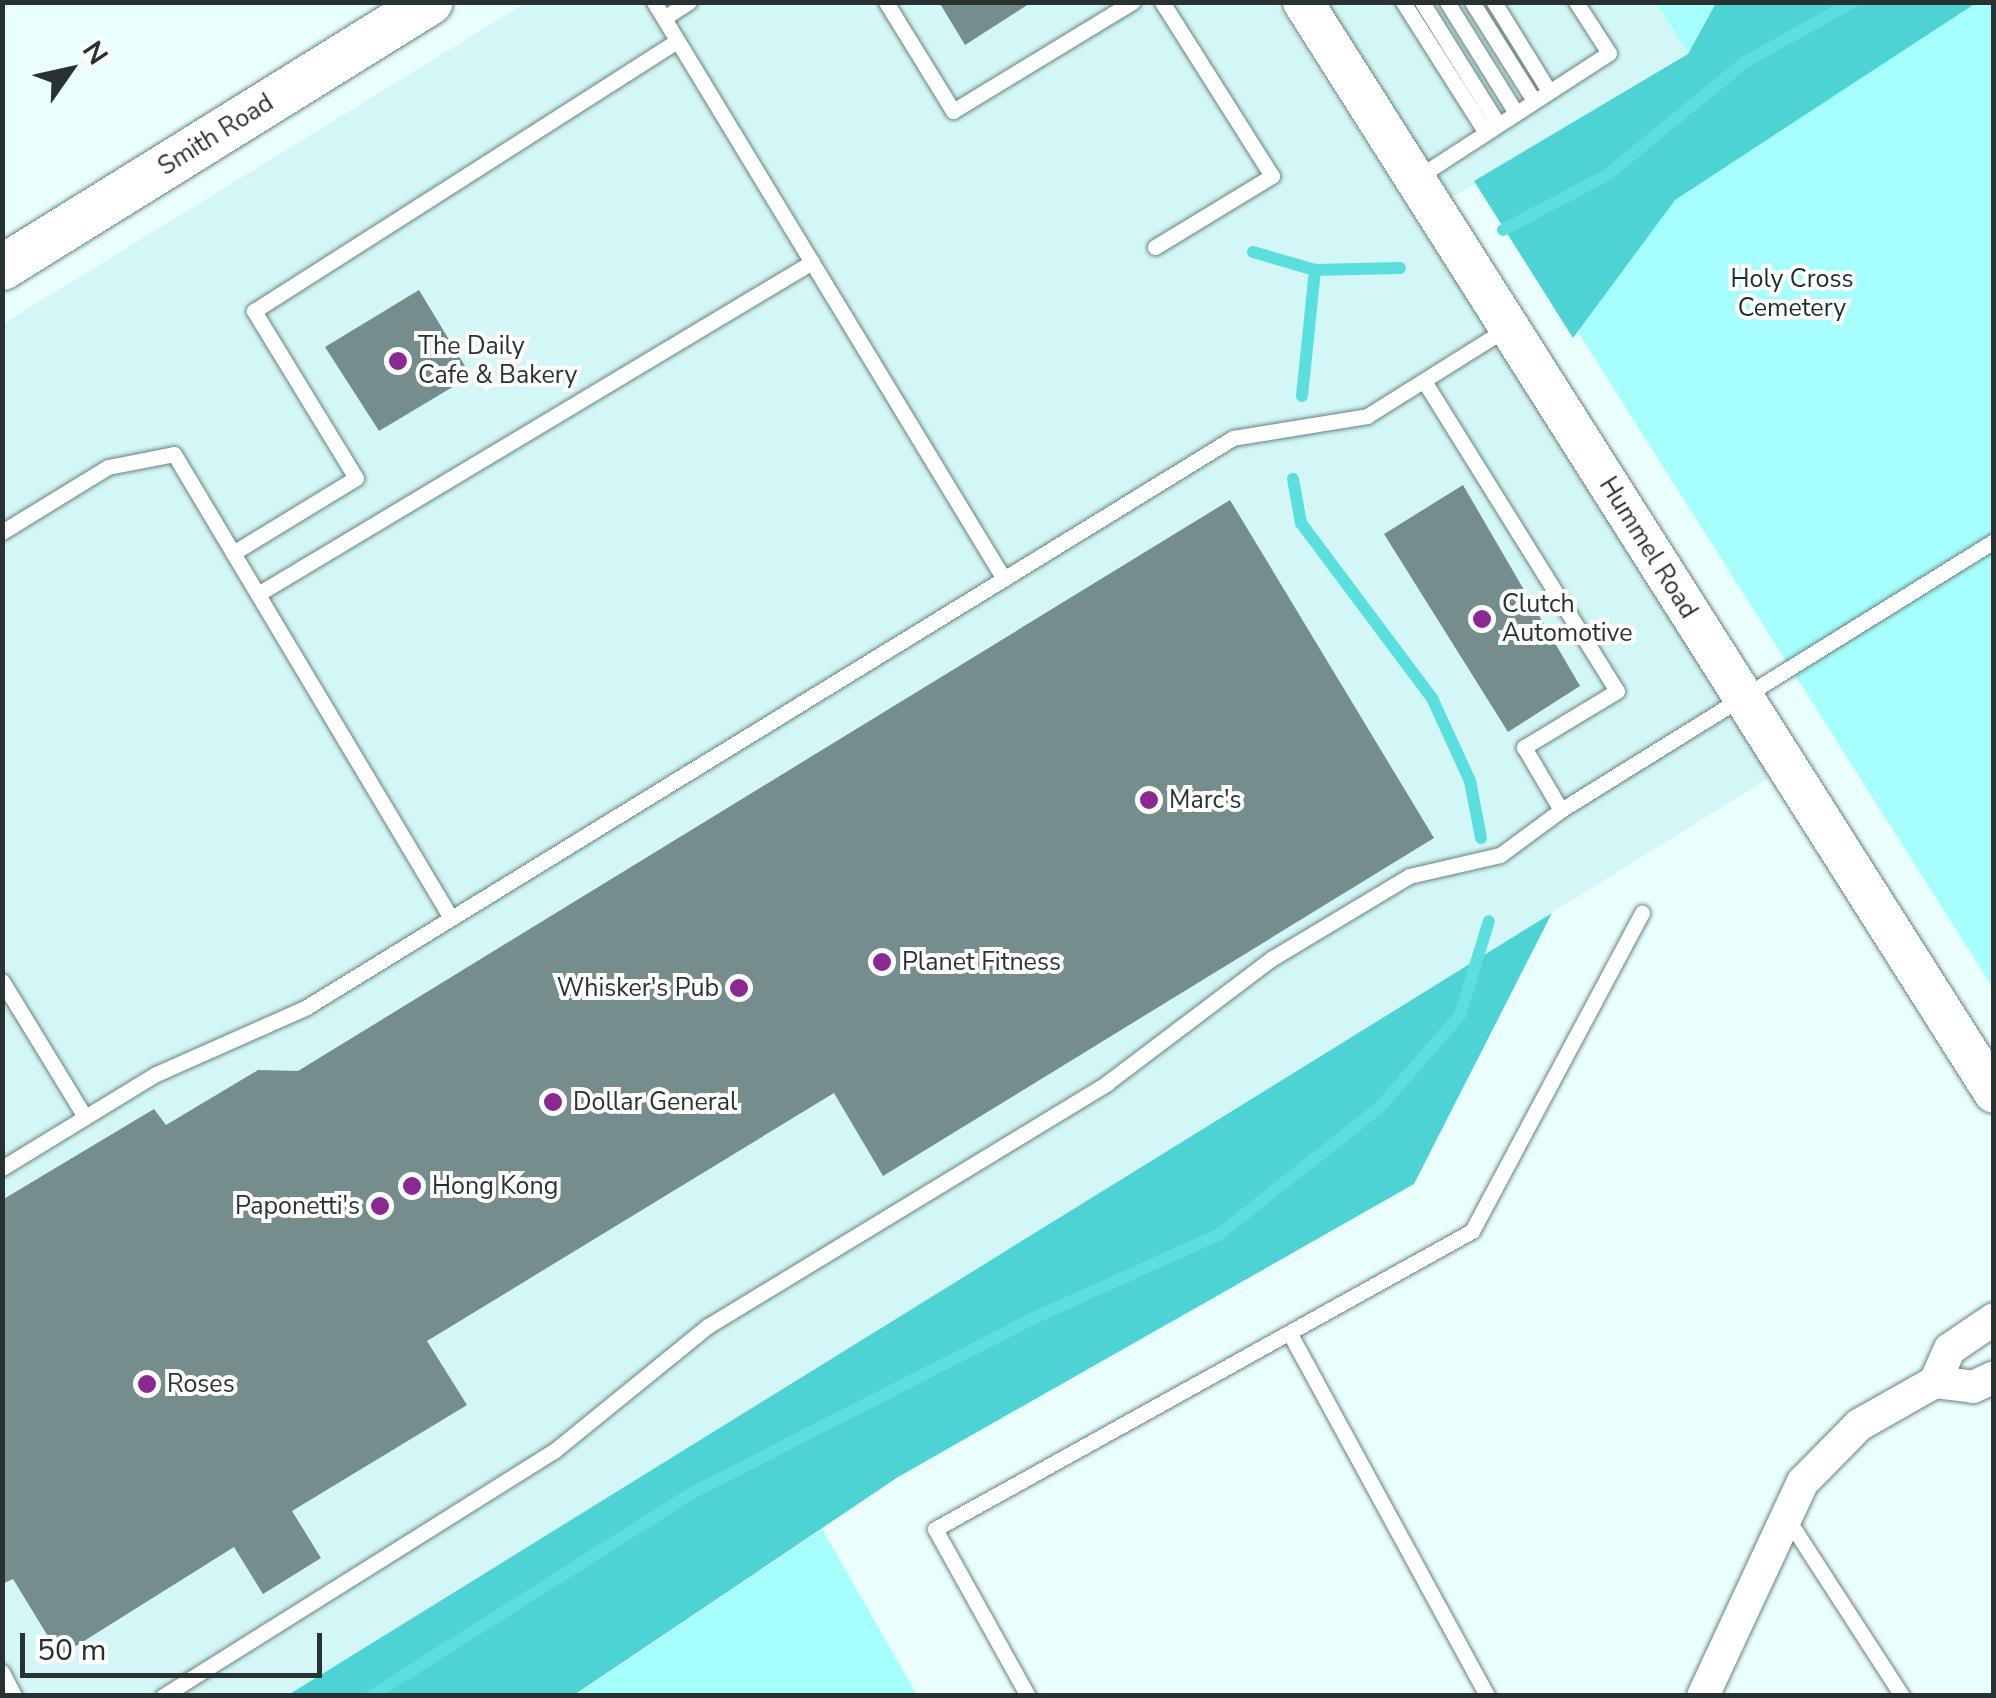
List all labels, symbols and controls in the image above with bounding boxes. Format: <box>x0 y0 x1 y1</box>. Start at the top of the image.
north arrow <box>20 20 120 120</box>
text: N <box>73 34 116 73</box>
street label: Smith Road <box>153 88 279 182</box>
park label: Holy Cross Cemetery <box>1731 265 1853 324</box>
place label: The Daily Cafe & Bakery <box>418 332 577 391</box>
marker: The Daily Cafe & Bakery <box>387 350 409 372</box>
street label: Hummel Road <box>1593 472 1703 624</box>
place label: Clutch Automotive <box>1502 590 1632 649</box>
marker: Clutch Automotive <box>1471 608 1493 630</box>
place label: Marc's <box>1169 785 1242 815</box>
marker: Marc's <box>1138 789 1160 811</box>
place label: Planet Fitness <box>902 947 1061 977</box>
marker: Planet Fitness <box>871 951 893 973</box>
place label: Whisker's Pub <box>557 973 719 1003</box>
marker: Whisker's Pub <box>728 977 750 999</box>
place label: Dollar General <box>573 1087 737 1117</box>
marker: Dollar General <box>542 1091 564 1113</box>
place label: Hong Kong <box>432 1171 558 1201</box>
marker: Hong Kong <box>401 1175 423 1197</box>
place label: Paponetti's <box>235 1191 360 1221</box>
marker: Paponetti's <box>369 1195 391 1217</box>
place label: Roses <box>167 1369 235 1399</box>
marker: Roses <box>136 1373 158 1395</box>
scale bar <box>25 1613 328 1675</box>
text: 50 m <box>37 1630 106 1671</box>

